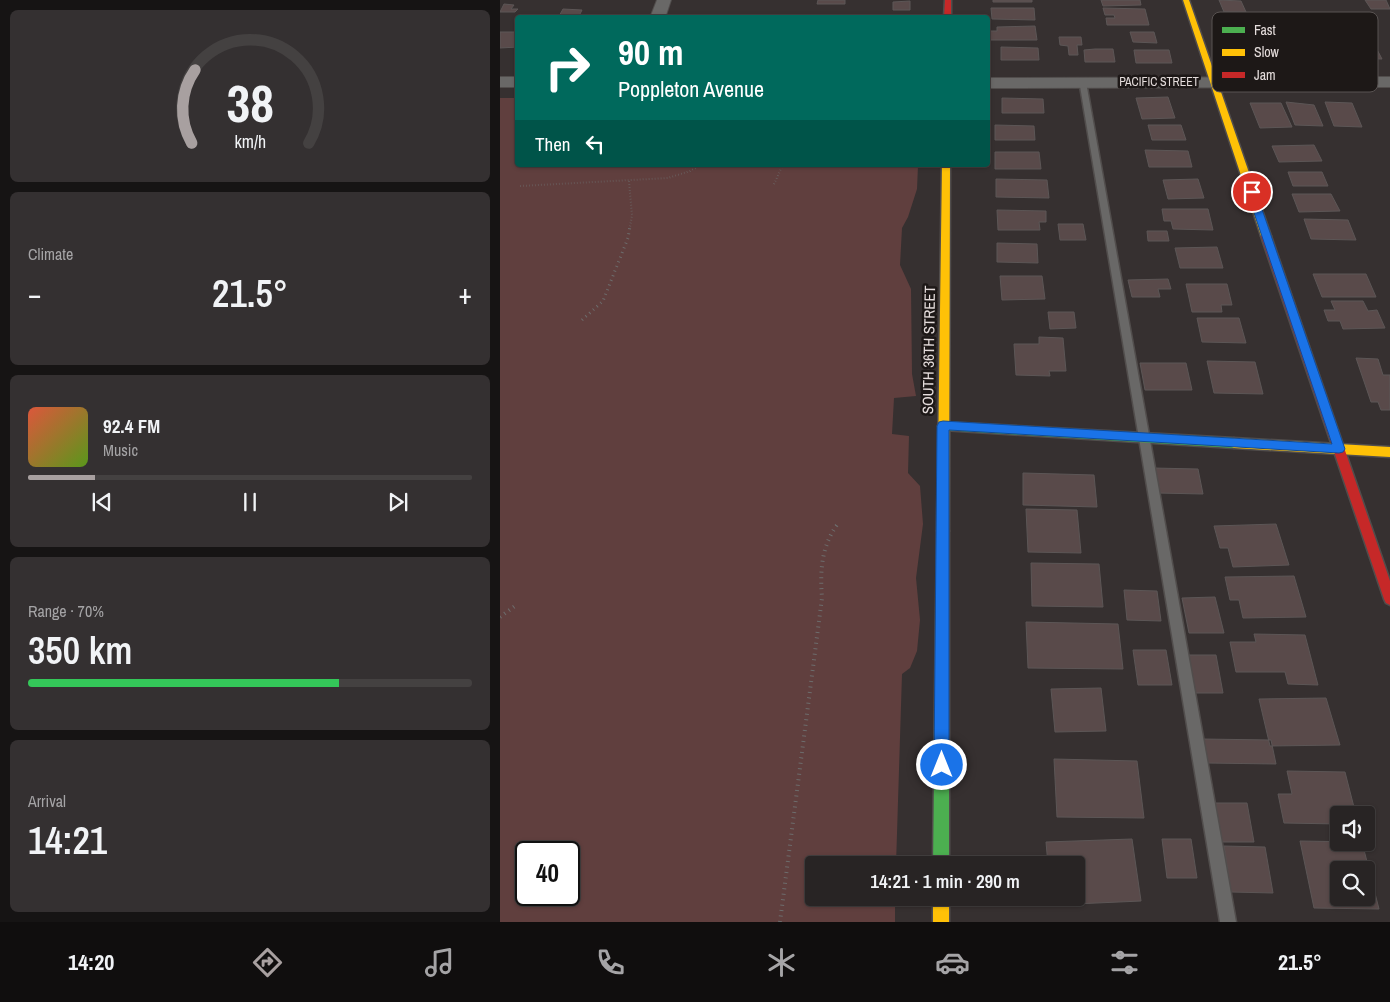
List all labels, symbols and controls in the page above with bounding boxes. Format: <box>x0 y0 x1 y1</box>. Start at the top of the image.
legend <box>1212 12 1378 92</box>
text: Fast <box>1254 21 1276 39</box>
text: 90 m <box>618 29 683 76</box>
icon: right <box>535 35 600 100</box>
text: Slow <box>1254 43 1280 61</box>
text: Jam <box>1254 66 1276 84</box>
text: 38 <box>226 68 274 138</box>
text: Poppleton Avenue <box>618 74 764 104</box>
street label: PACIFIC STREET <box>1119 74 1199 90</box>
text: km/h <box>234 130 266 154</box>
icon: left <box>581 130 609 158</box>
text: Then <box>535 131 571 157</box>
pin <box>1231 171 1273 213</box>
icon: arrive <box>1238 178 1266 206</box>
text: Climate <box>28 243 73 265</box>
text: 21.5° <box>212 268 288 319</box>
text: − <box>28 275 41 313</box>
text: + <box>459 275 472 313</box>
street label: SOUTH 36TH STREET <box>917 285 940 414</box>
text: 92.4 FM <box>103 413 160 439</box>
text: Music <box>103 439 138 461</box>
icon: previous <box>88 488 116 516</box>
icon: pause <box>236 488 264 516</box>
icon: next <box>384 488 412 516</box>
text: Range · 70% <box>28 600 104 622</box>
text: 350 km <box>28 625 132 676</box>
position arrow <box>915 738 967 790</box>
text: Arrival <box>28 790 66 812</box>
map controls <box>1330 806 1375 906</box>
button: sound <box>1330 806 1375 851</box>
text: 14:21 <box>28 815 107 866</box>
speed limit sign: 40 <box>515 841 580 906</box>
button: search <box>1330 861 1375 906</box>
text: 14:21 · 1 min · 290 m <box>870 868 1020 894</box>
icon: directions <box>250 945 285 980</box>
icon: music <box>422 945 457 980</box>
icon: phone <box>593 945 628 980</box>
icon: climate <box>764 945 799 980</box>
icon: car <box>935 945 970 980</box>
icon: filters <box>1107 945 1142 980</box>
text: 14:20 <box>68 947 114 977</box>
text: 21.5° <box>1278 947 1322 977</box>

